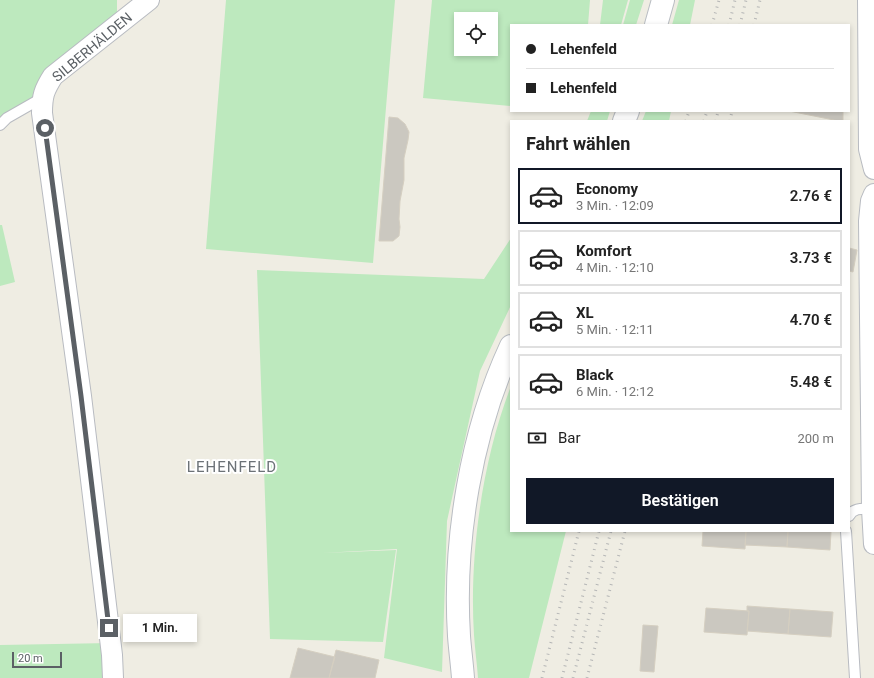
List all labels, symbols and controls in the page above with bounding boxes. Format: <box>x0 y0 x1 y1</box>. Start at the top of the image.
street label: SILBERHÄLDEN <box>49 9 135 85</box>
map controls <box>454 12 498 56</box>
button: locate <box>454 12 498 56</box>
text: Lehenfeld <box>550 40 617 58</box>
text: Lehenfeld <box>550 79 617 97</box>
route start <box>36 119 54 137</box>
text: Fahrt wählen <box>526 133 630 154</box>
icon: car <box>528 178 564 214</box>
text: Economy <box>576 180 638 198</box>
text: 2.76 € <box>790 187 832 205</box>
text: 3 Min. · 12:09 <box>576 198 654 213</box>
icon: car <box>528 240 564 276</box>
text: Komfort <box>576 242 632 260</box>
text: 3.73 € <box>790 249 832 267</box>
text: 4 Min. · 12:10 <box>576 260 654 275</box>
icon: car <box>528 302 564 338</box>
text: XL <box>576 304 594 322</box>
text: 4.70 € <box>790 311 832 329</box>
text: 5 Min. · 12:11 <box>576 322 654 337</box>
icon: car <box>528 364 564 400</box>
text: Black <box>576 366 613 384</box>
text: 5.48 € <box>790 373 832 391</box>
text: 6 Min. · 12:12 <box>576 384 654 399</box>
icon: cash <box>526 427 548 449</box>
text: Bar <box>558 429 581 447</box>
text: 200 m <box>797 431 834 446</box>
district label: LEHENFELD <box>187 458 277 476</box>
button: Bestätigen <box>526 478 834 524</box>
callout: 1 Min. <box>123 614 197 642</box>
route end <box>100 619 118 637</box>
text: 1 Min. <box>142 620 178 635</box>
scale bar <box>12 650 62 669</box>
text: 20 m <box>18 652 43 665</box>

